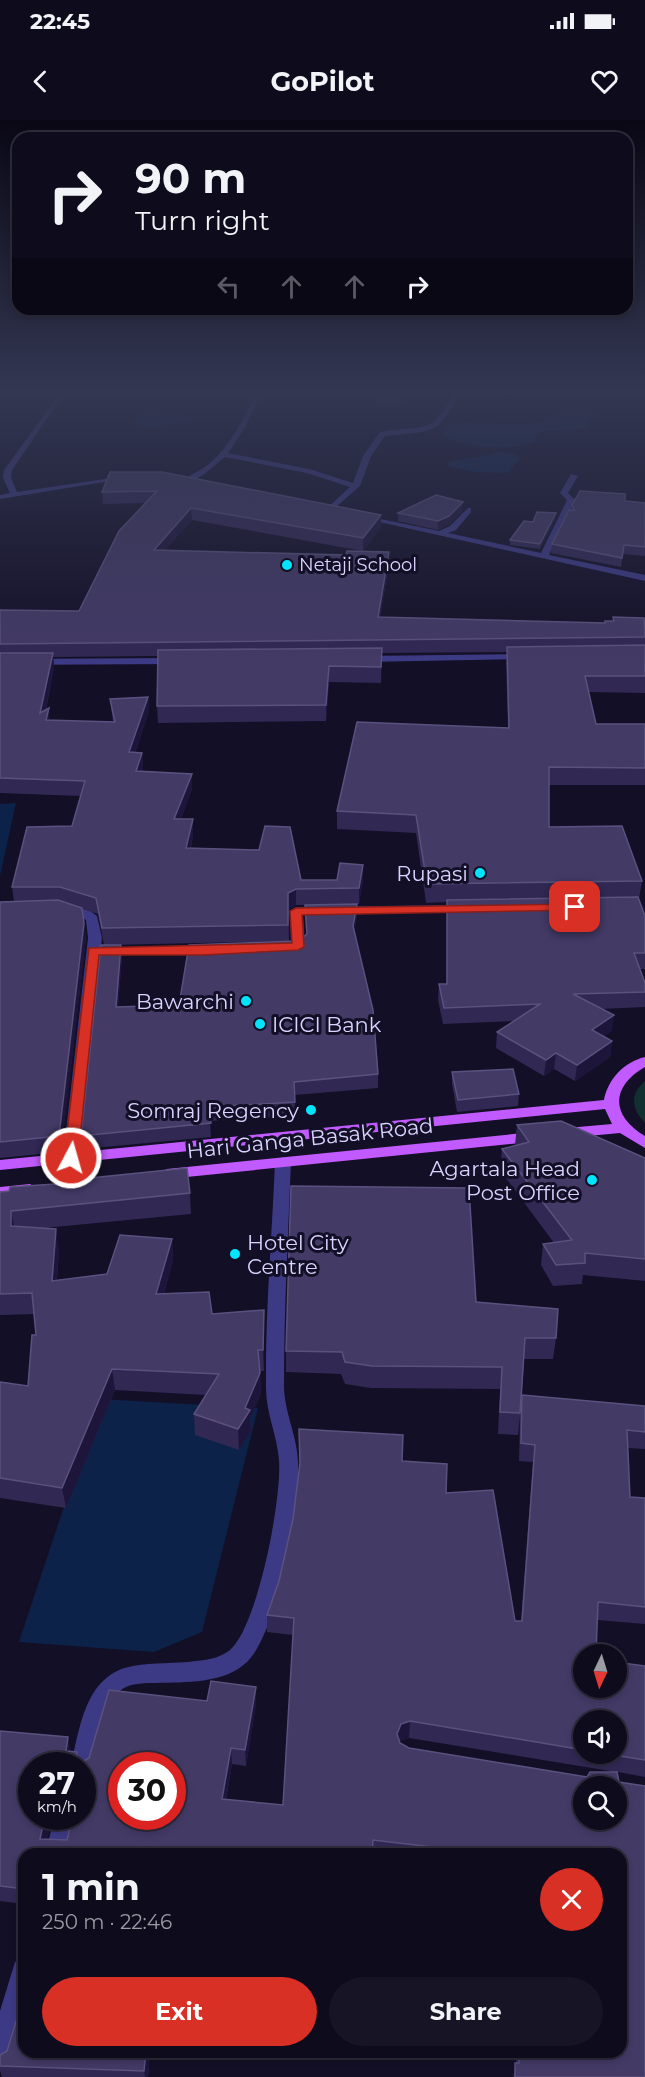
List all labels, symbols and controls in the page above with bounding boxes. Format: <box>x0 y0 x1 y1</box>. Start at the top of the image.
text: 22:45 <box>30 8 90 35</box>
icon: back <box>24 65 57 98</box>
text: GoPilot <box>271 65 374 98</box>
icon: heart <box>588 65 621 98</box>
text: 90 m <box>135 152 246 204</box>
icon: right <box>36 156 114 234</box>
text: Turn right <box>135 204 270 237</box>
icon: left <box>212 270 245 303</box>
icon: ahead <box>275 270 308 303</box>
icon: ahead <box>338 270 371 303</box>
icon: right <box>401 270 434 303</box>
place label: Netaji School <box>299 554 417 576</box>
marker: Netaji School <box>280 558 294 572</box>
place label: Rupasi <box>396 861 468 886</box>
marker: Rupasi <box>473 866 487 880</box>
pin <box>549 881 600 932</box>
icon: arrive <box>558 890 591 923</box>
place label: Bawarchi <box>136 989 234 1014</box>
marker: Bawarchi <box>239 994 253 1008</box>
place label: ICICI Bank <box>272 1012 382 1037</box>
marker: ICICI Bank <box>253 1017 267 1031</box>
place label: Somraj Regency <box>127 1098 300 1123</box>
marker: Somraj Regency <box>304 1103 318 1117</box>
street label: Hari Ganga Basak Road <box>185 1113 435 1163</box>
position arrow <box>39 1126 103 1190</box>
place label: Agartala Head Post Office <box>429 1156 580 1205</box>
marker: Agartala Head Post Office <box>585 1173 599 1187</box>
place label: Hotel City Centre <box>247 1230 349 1279</box>
marker: Hotel City Centre <box>228 1247 242 1261</box>
north arrow <box>573 1644 627 1698</box>
map controls <box>573 1644 627 1830</box>
button: sound <box>573 1710 627 1764</box>
speed limit sign: 30 <box>108 1752 186 1830</box>
text: 27 <box>39 1765 75 1802</box>
button: search <box>573 1776 627 1830</box>
text: km/h <box>37 1797 77 1816</box>
text: 1 min <box>42 1865 140 1909</box>
button: close <box>540 1868 603 1931</box>
text: 250 m · 22:46 <box>42 1910 172 1934</box>
button: Exit <box>42 1977 317 2046</box>
button: Share <box>329 1977 603 2046</box>

